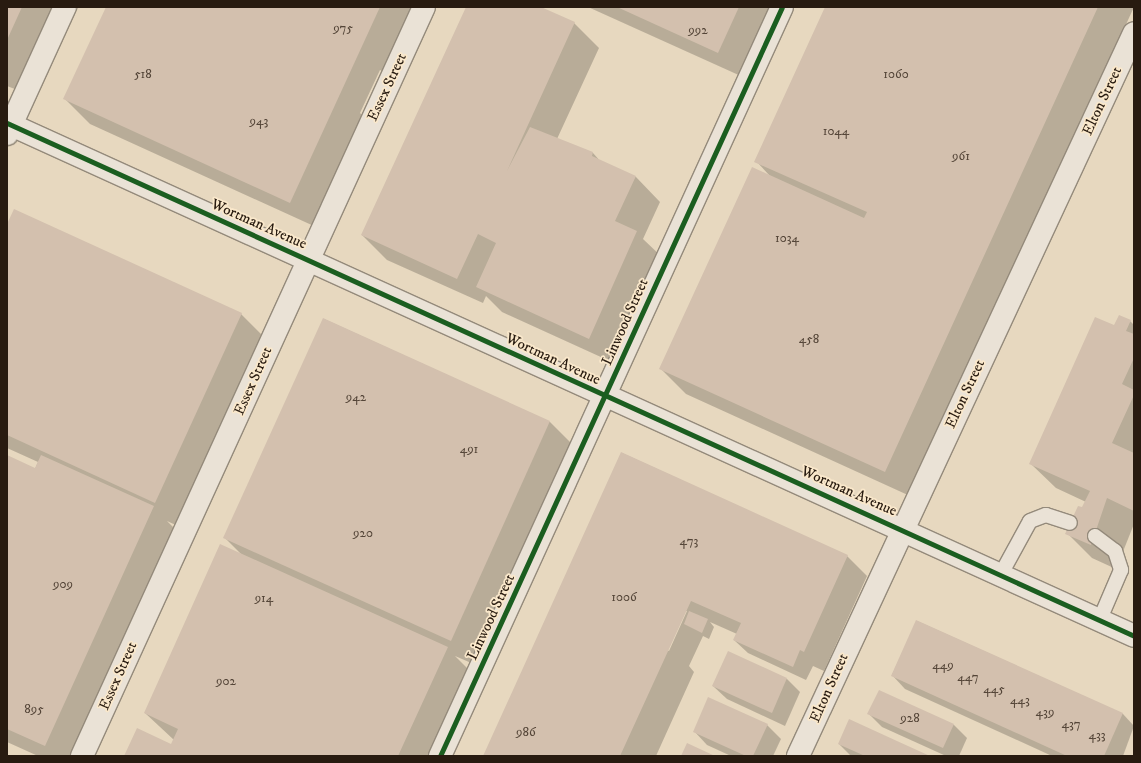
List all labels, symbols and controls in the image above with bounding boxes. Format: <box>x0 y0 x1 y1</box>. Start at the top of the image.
house number: 975 <box>333 20 353 36</box>
house number: 992 <box>688 22 708 38</box>
street label: Essex Street <box>363 50 411 124</box>
street label: Elton Street <box>1078 64 1126 138</box>
house number: 518 <box>134 66 152 82</box>
house number: 1060 <box>883 66 909 82</box>
house number: 943 <box>250 113 268 129</box>
house number: 1044 <box>823 123 849 139</box>
house number: 961 <box>952 148 970 164</box>
street label: Wortman Avenue <box>208 195 310 253</box>
house number: 1034 <box>775 230 799 246</box>
street label: Linwood Street <box>598 276 652 368</box>
street label: Wortman Avenue <box>503 329 603 389</box>
house number: 458 <box>799 331 819 347</box>
street label: Essex Street <box>230 344 276 418</box>
street label: Elton Street <box>941 357 989 431</box>
house number: 942 <box>346 389 366 405</box>
house number: 491 <box>460 441 478 457</box>
street label: Wortman Avenue <box>798 462 900 520</box>
house number: 920 <box>353 525 373 541</box>
house number: 473 <box>680 533 698 549</box>
street label: Linwood Street <box>463 571 519 663</box>
house number: 909 <box>53 576 73 592</box>
house number: 1006 <box>611 589 637 605</box>
house number: 914 <box>255 590 273 606</box>
street label: Essex Street <box>95 639 141 713</box>
street label: Elton Street <box>806 651 852 725</box>
house number: 449 <box>932 657 954 673</box>
house number: 447 <box>957 669 979 685</box>
house number: 902 <box>216 673 236 689</box>
house number: 445 <box>983 681 1005 697</box>
house number: 443 <box>1010 692 1030 708</box>
house number: 895 <box>24 701 44 717</box>
house number: 439 <box>1036 704 1054 720</box>
house number: 928 <box>900 710 920 726</box>
house number: 437 <box>1061 716 1081 732</box>
house number: 986 <box>516 724 536 740</box>
house number: 433 <box>1088 727 1106 743</box>

